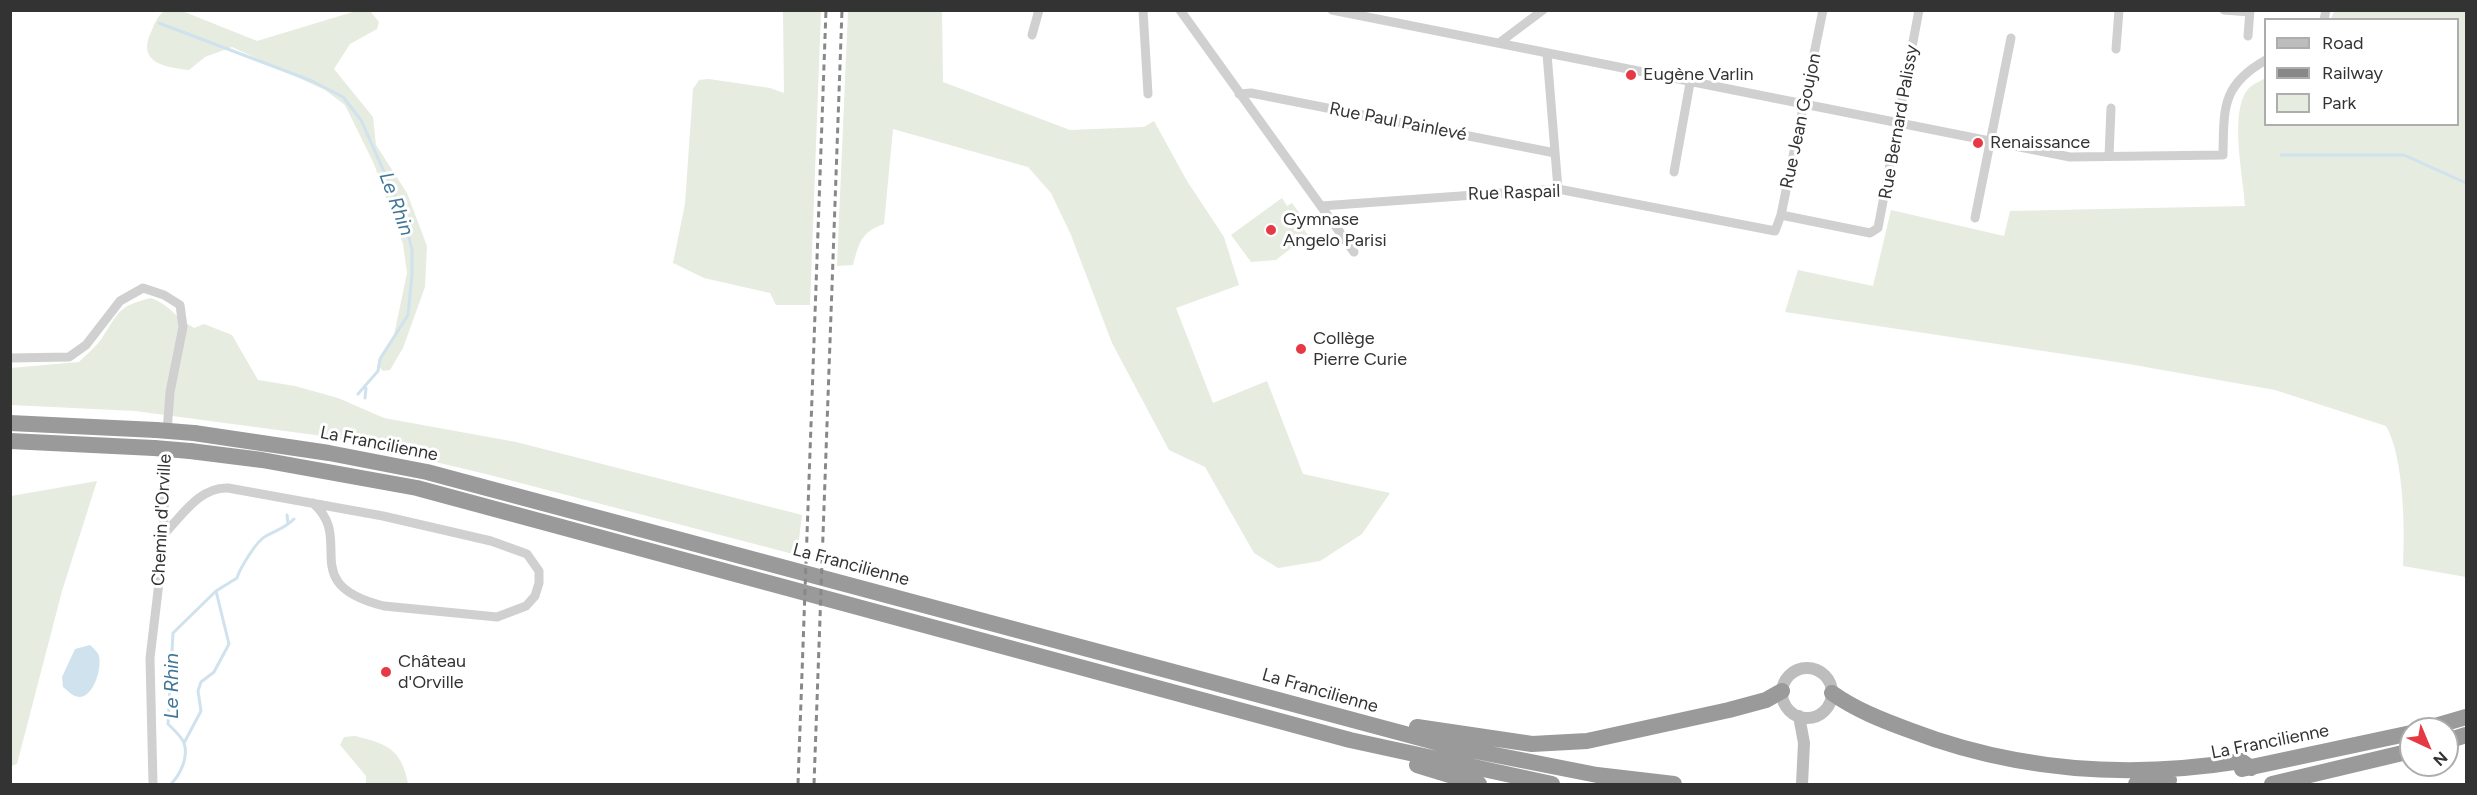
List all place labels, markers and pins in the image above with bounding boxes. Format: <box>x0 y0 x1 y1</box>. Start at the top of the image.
place label: Eugène Varlin <box>1643 64 1754 86</box>
marker: Eugène Varlin <box>1624 68 1638 82</box>
place label: Renaissance <box>1990 132 2090 154</box>
marker: Renaissance <box>1971 136 1985 150</box>
place label: Gymnase Angelo Parisi <box>1283 209 1387 252</box>
marker: Gymnase Angelo Parisi <box>1264 223 1278 237</box>
place label: Collège Pierre Curie <box>1313 328 1407 370</box>
marker: Collège Pierre Curie <box>1294 342 1308 356</box>
place label: Château d'Orville <box>398 651 466 694</box>
marker: Château d'Orville <box>379 665 393 679</box>

